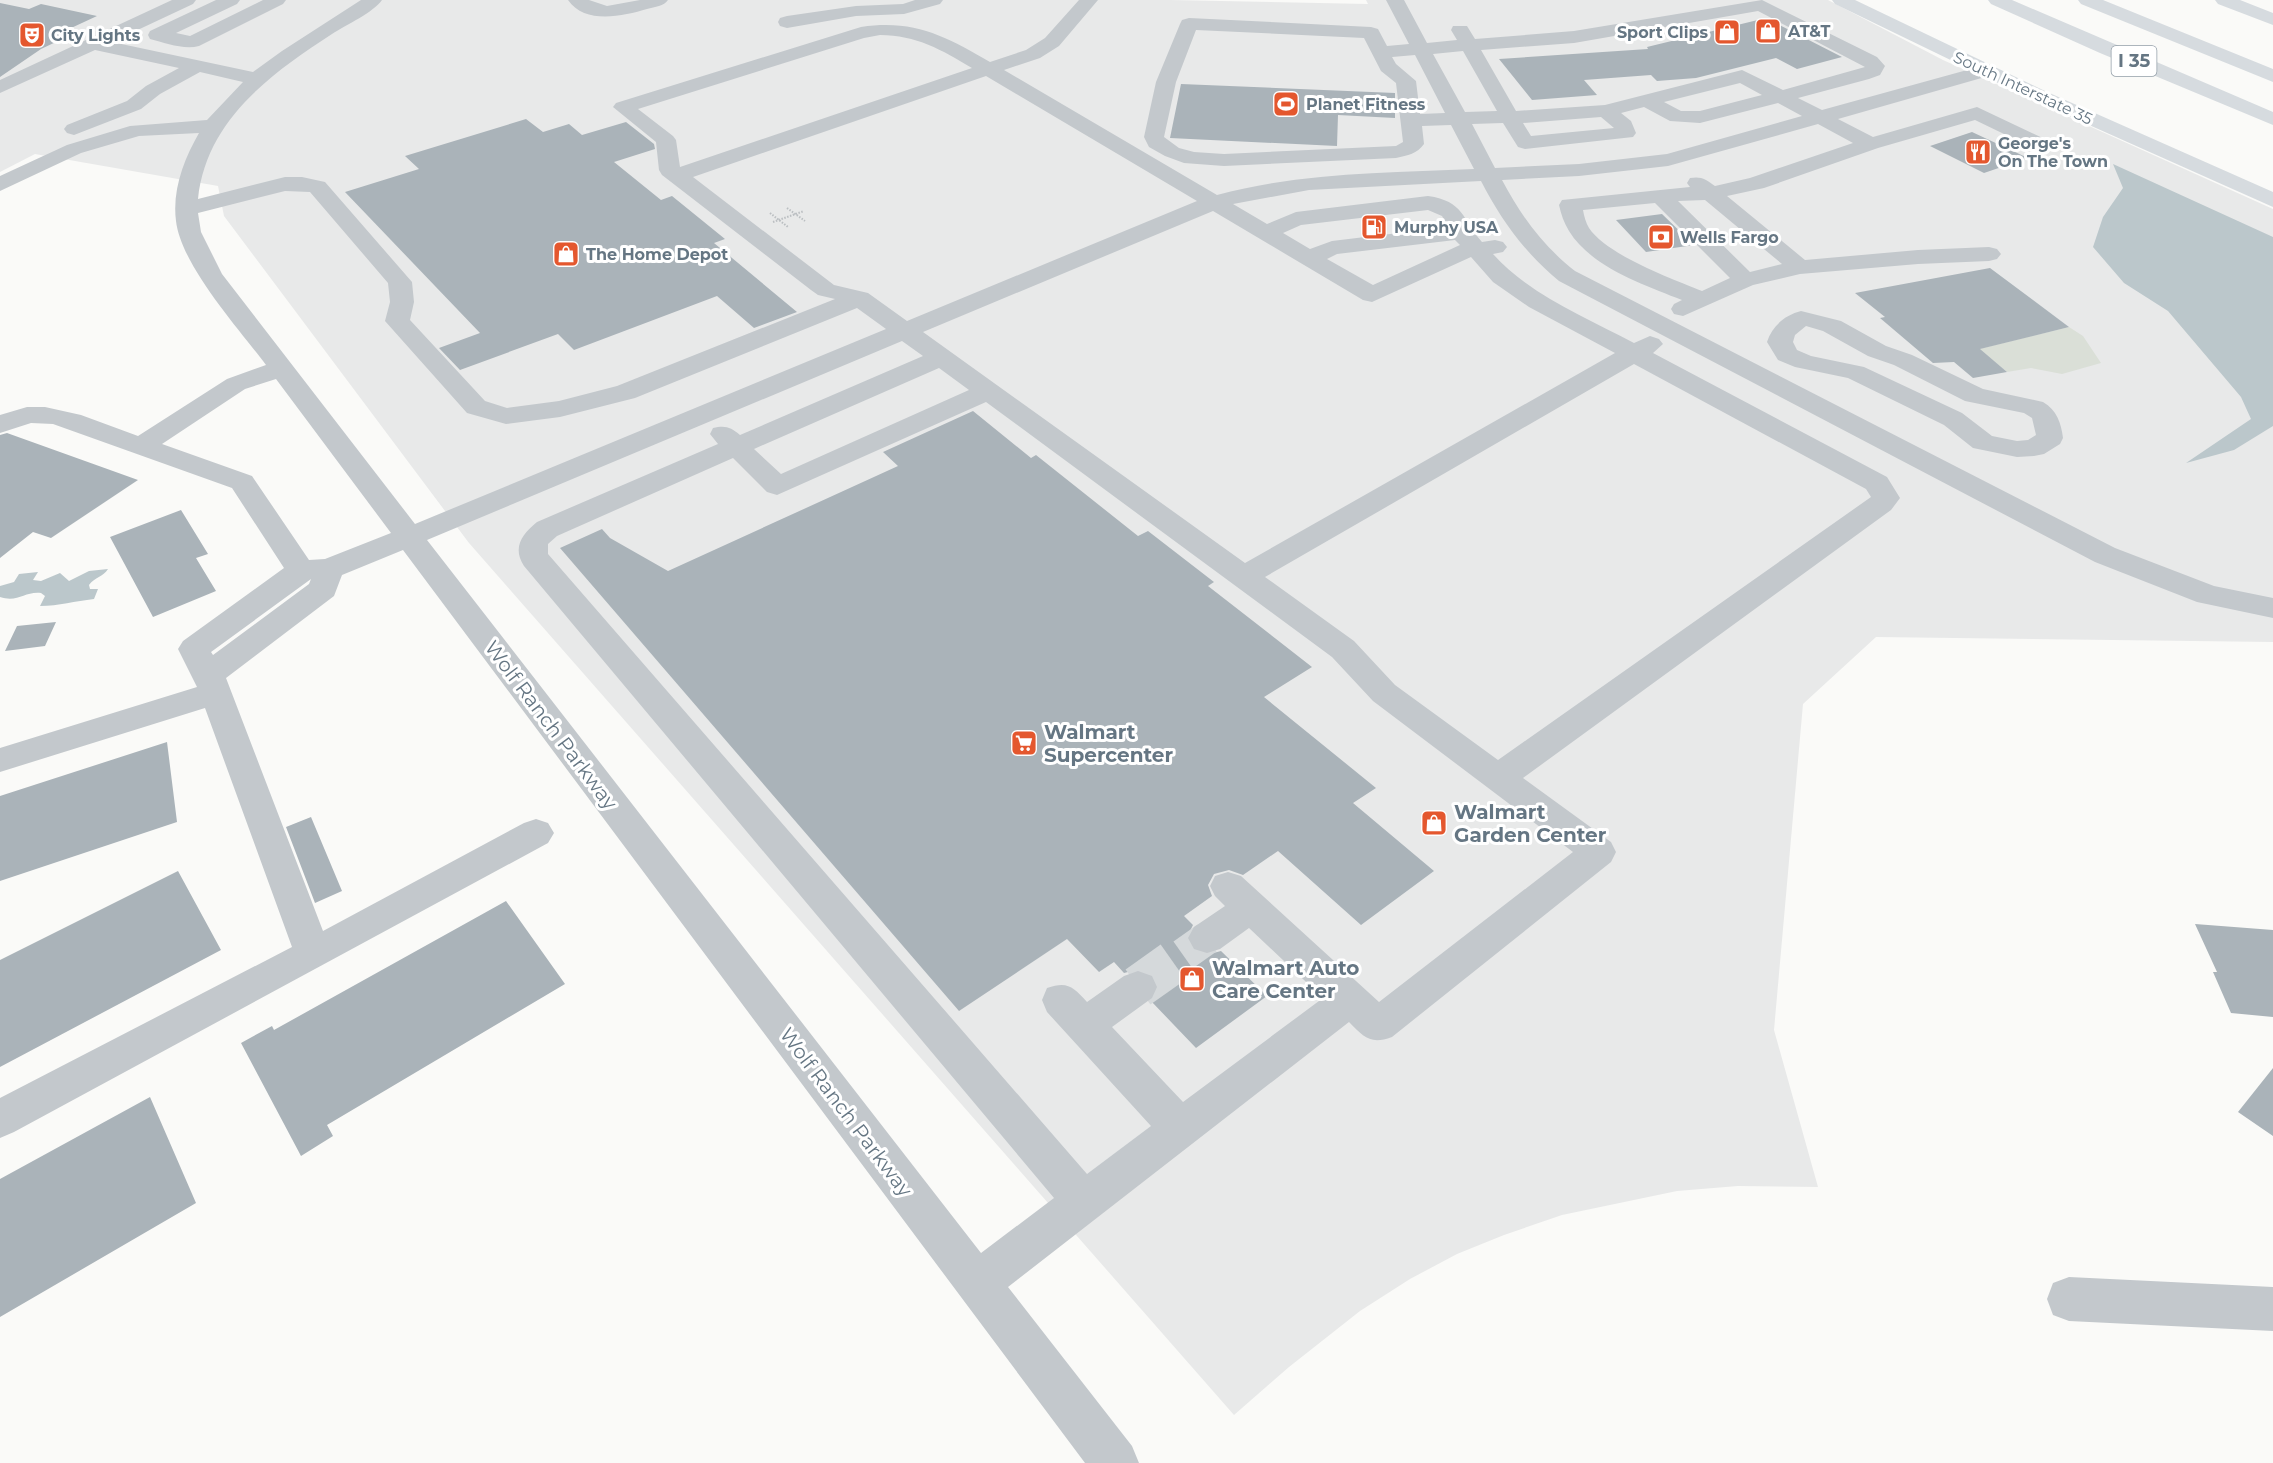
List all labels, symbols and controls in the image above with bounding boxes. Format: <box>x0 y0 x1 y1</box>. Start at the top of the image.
shop icon: AT&T <box>1753 16 1783 46</box>
shop icon: Sport Clips <box>1712 17 1742 47</box>
theatre icon: City Lights <box>17 20 47 50</box>
place label: AT&T <box>1787 22 1830 41</box>
place label: Sport Clips <box>1617 23 1708 42</box>
place label: City Lights <box>51 26 141 45</box>
road number: I 35 <box>2112 46 2156 76</box>
street label: South Interstate 35 <box>1950 47 2096 129</box>
sports icon: Planet Fitness <box>1271 89 1301 119</box>
place label: Planet Fitness <box>1306 95 1426 114</box>
place label: George's On The Town <box>1998 134 2108 171</box>
restaurant icon: George's On The Town <box>1963 137 1993 167</box>
fuel station icon: Murphy USA <box>1359 212 1389 242</box>
place label: Murphy USA <box>1394 218 1499 237</box>
bank icon: Wells Fargo <box>1646 222 1676 252</box>
place label: Wells Fargo <box>1680 228 1779 247</box>
shop icon: The Home Depot <box>551 239 581 269</box>
place label: The Home Depot <box>586 245 728 264</box>
street label: Wolf Ranch Parkway <box>480 636 622 814</box>
place label: Walmart Supercenter <box>1044 720 1173 767</box>
supermarket icon: Walmart Supercenter <box>1009 728 1039 758</box>
place label: Walmart Garden Center <box>1454 800 1607 847</box>
shop icon: Walmart Garden Center <box>1419 808 1449 838</box>
place label: Walmart Auto Care Center <box>1212 956 1359 1003</box>
shop icon: Walmart Auto Care Center <box>1177 964 1207 994</box>
street label: Wolf Ranch Parkway <box>775 1023 917 1201</box>

